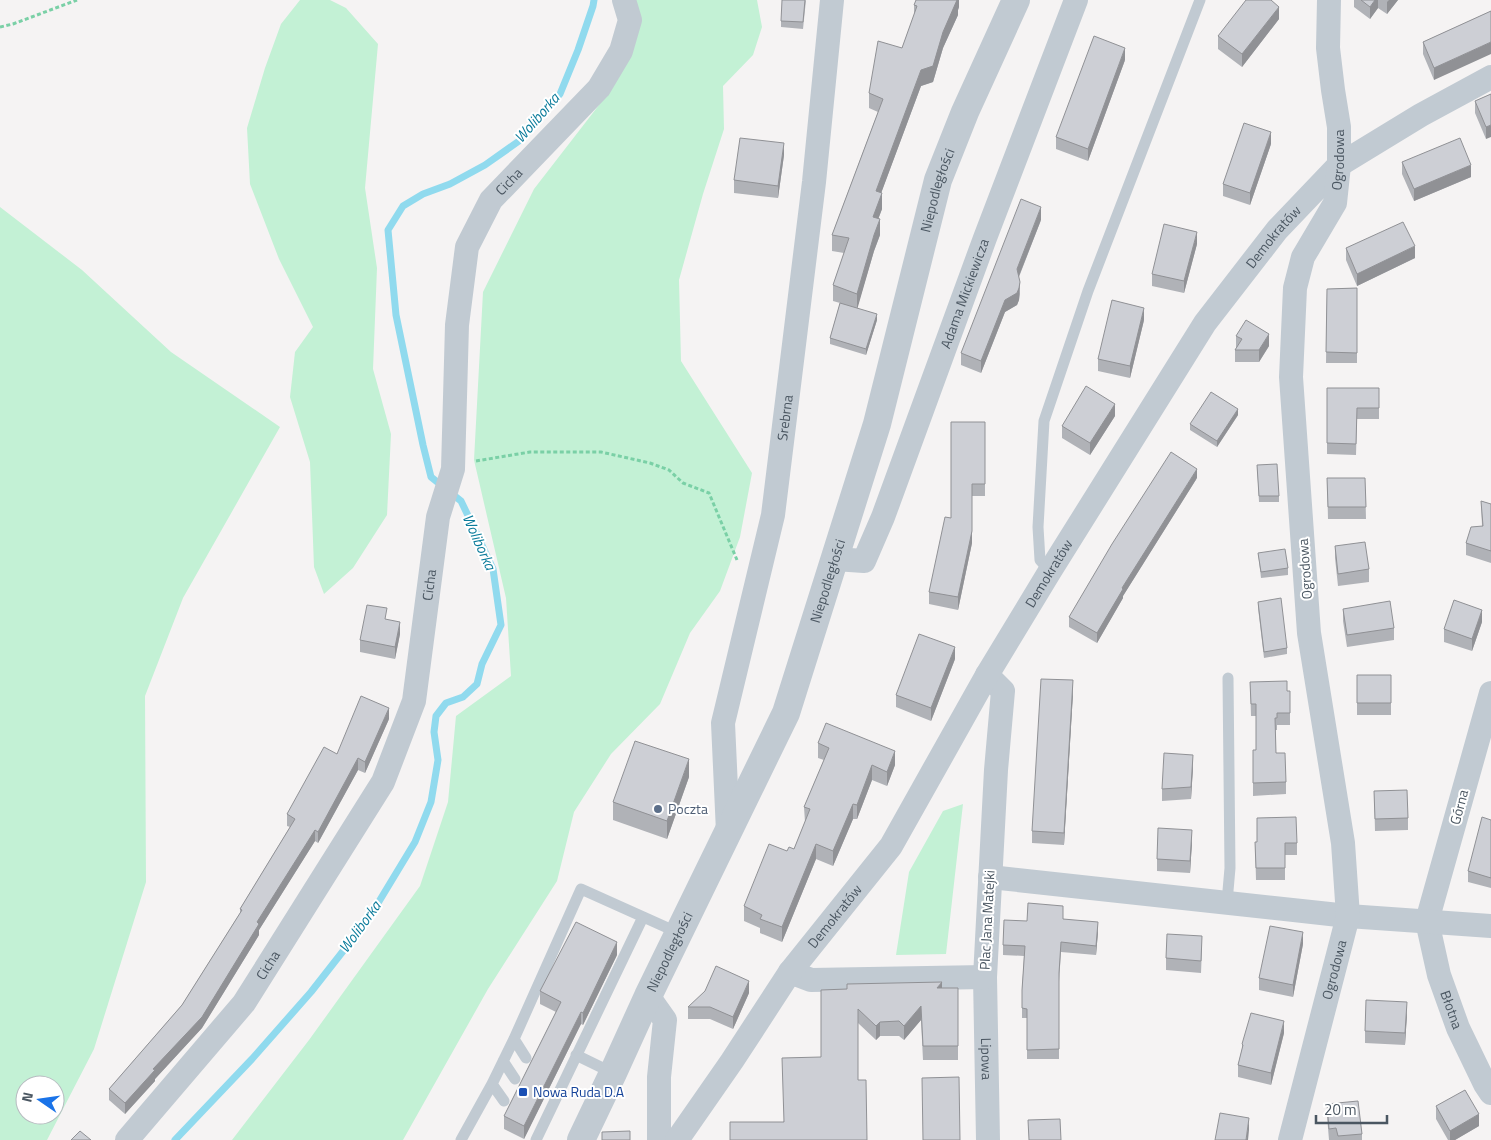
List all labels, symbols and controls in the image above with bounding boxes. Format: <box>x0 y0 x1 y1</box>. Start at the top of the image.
water label: Woliborka <box>508 87 566 148</box>
street label: Ogrodowa <box>1325 130 1349 191</box>
street label: Niepodległości <box>914 145 960 234</box>
street label: Cicha <box>490 163 527 200</box>
street label: Demokratów <box>1240 200 1306 273</box>
street label: Adama Mickiewicza <box>935 235 994 351</box>
street label: Srebrna <box>771 394 798 442</box>
water label: Woliborka <box>457 510 503 575</box>
street label: Demokratów <box>1019 535 1078 611</box>
street label: Niepodległości <box>804 536 850 625</box>
street label: Ogrodowa <box>1292 538 1317 600</box>
street label: Cicha <box>416 568 441 602</box>
street label: Górna <box>1444 787 1473 827</box>
place label: Poczta <box>668 798 708 819</box>
marker: Poczta <box>652 803 664 815</box>
street label: Plac Jana Matejki <box>973 869 1000 970</box>
street label: Demokratów <box>802 879 867 952</box>
water label: Woliborka <box>333 895 387 958</box>
street label: Niepodległości <box>641 908 698 995</box>
street label: Ogrodowa <box>1316 937 1351 1002</box>
street label: Cicha <box>250 946 285 984</box>
street label: Błotna <box>1435 987 1469 1032</box>
street label: Lipowa <box>976 1037 998 1080</box>
north arrow <box>15 1075 65 1125</box>
place label: Nowa Ruda D.A <box>533 1081 625 1102</box>
marker: Nowa Ruda D.A <box>517 1086 529 1098</box>
text: N <box>16 1090 38 1104</box>
scale bar <box>1316 1092 1387 1124</box>
text: 20 m <box>1324 1098 1357 1121</box>

